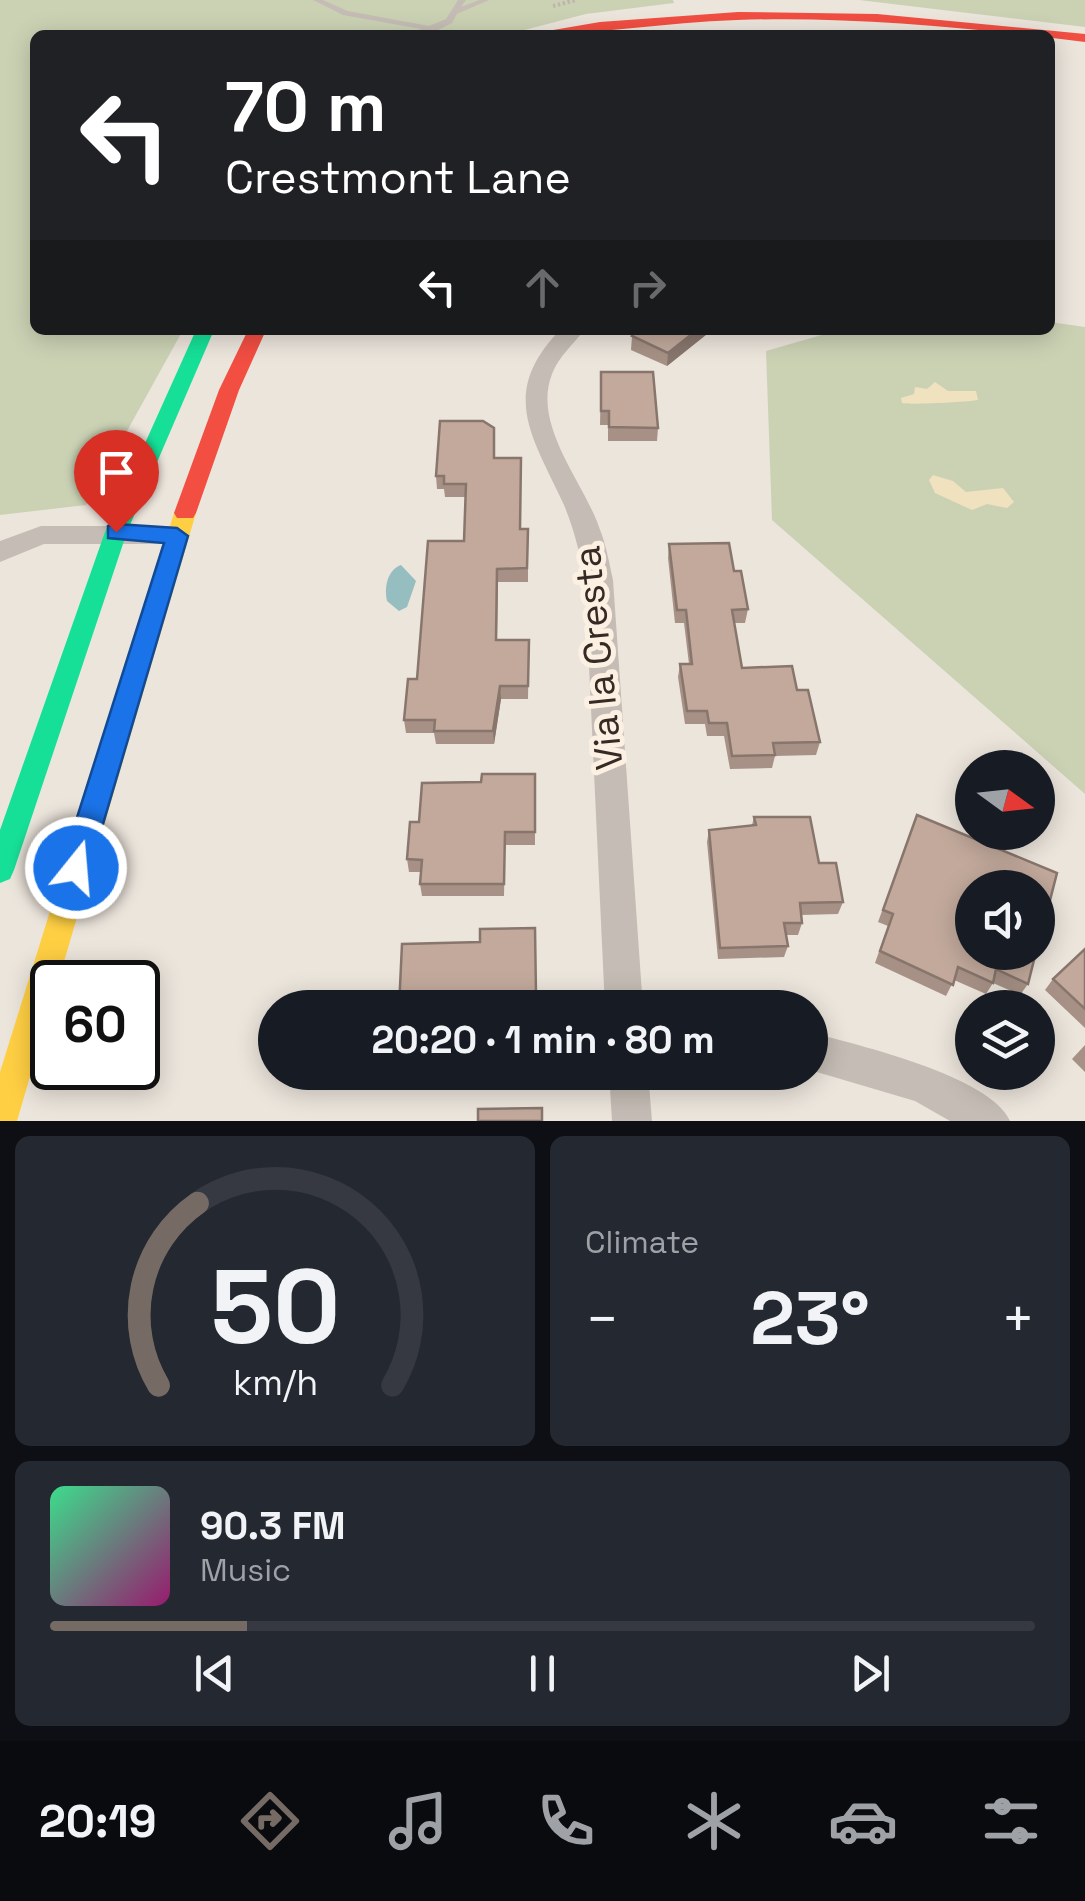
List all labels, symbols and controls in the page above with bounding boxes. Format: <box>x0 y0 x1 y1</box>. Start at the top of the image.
text: 70 m <box>225 62 386 151</box>
icon: left <box>60 70 190 200</box>
text: Crestmont Lane <box>225 149 571 206</box>
icon: left <box>410 260 465 315</box>
icon: ahead <box>515 260 570 315</box>
icon: right <box>620 260 675 315</box>
pin <box>74 430 159 533</box>
icon: arrive <box>89 445 144 500</box>
street label: Via la Cresta <box>562 544 634 772</box>
north arrow <box>955 750 1055 850</box>
map controls <box>955 750 1055 1090</box>
position arrow <box>24 816 128 920</box>
button: sound <box>955 870 1055 970</box>
speed limit sign: 60 <box>30 960 160 1090</box>
button: layers <box>955 990 1055 1090</box>
text: 20:20 · 1 min · 80 m <box>371 1016 715 1064</box>
text: Climate <box>585 1222 699 1262</box>
text: 50 <box>210 1241 340 1373</box>
text: 23° <box>750 1270 870 1366</box>
text: − <box>585 1284 619 1354</box>
text: + <box>1001 1284 1035 1354</box>
text: km/h <box>232 1360 318 1405</box>
text: 90.3 FM <box>200 1502 346 1550</box>
text: Music <box>200 1550 291 1590</box>
icon: previous <box>187 1646 242 1701</box>
icon: pause <box>515 1646 570 1701</box>
icon: next <box>843 1646 898 1701</box>
icon: directions <box>235 1786 305 1856</box>
icon: music <box>383 1786 453 1856</box>
icon: phone <box>531 1786 601 1856</box>
icon: climate <box>679 1786 749 1856</box>
icon: car <box>828 1786 898 1856</box>
icon: filters <box>976 1786 1046 1856</box>
text: 20:19 <box>39 1793 157 1850</box>

